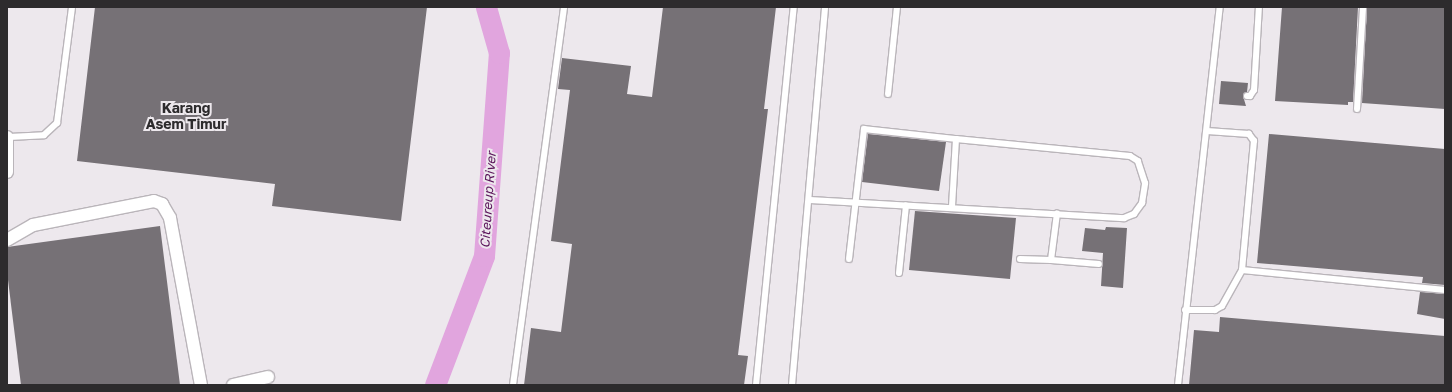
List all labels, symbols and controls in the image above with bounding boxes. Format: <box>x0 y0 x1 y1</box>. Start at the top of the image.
district label: Karang Asem Timur <box>146 100 226 132</box>
water label: Citeureup River <box>477 151 499 249</box>

